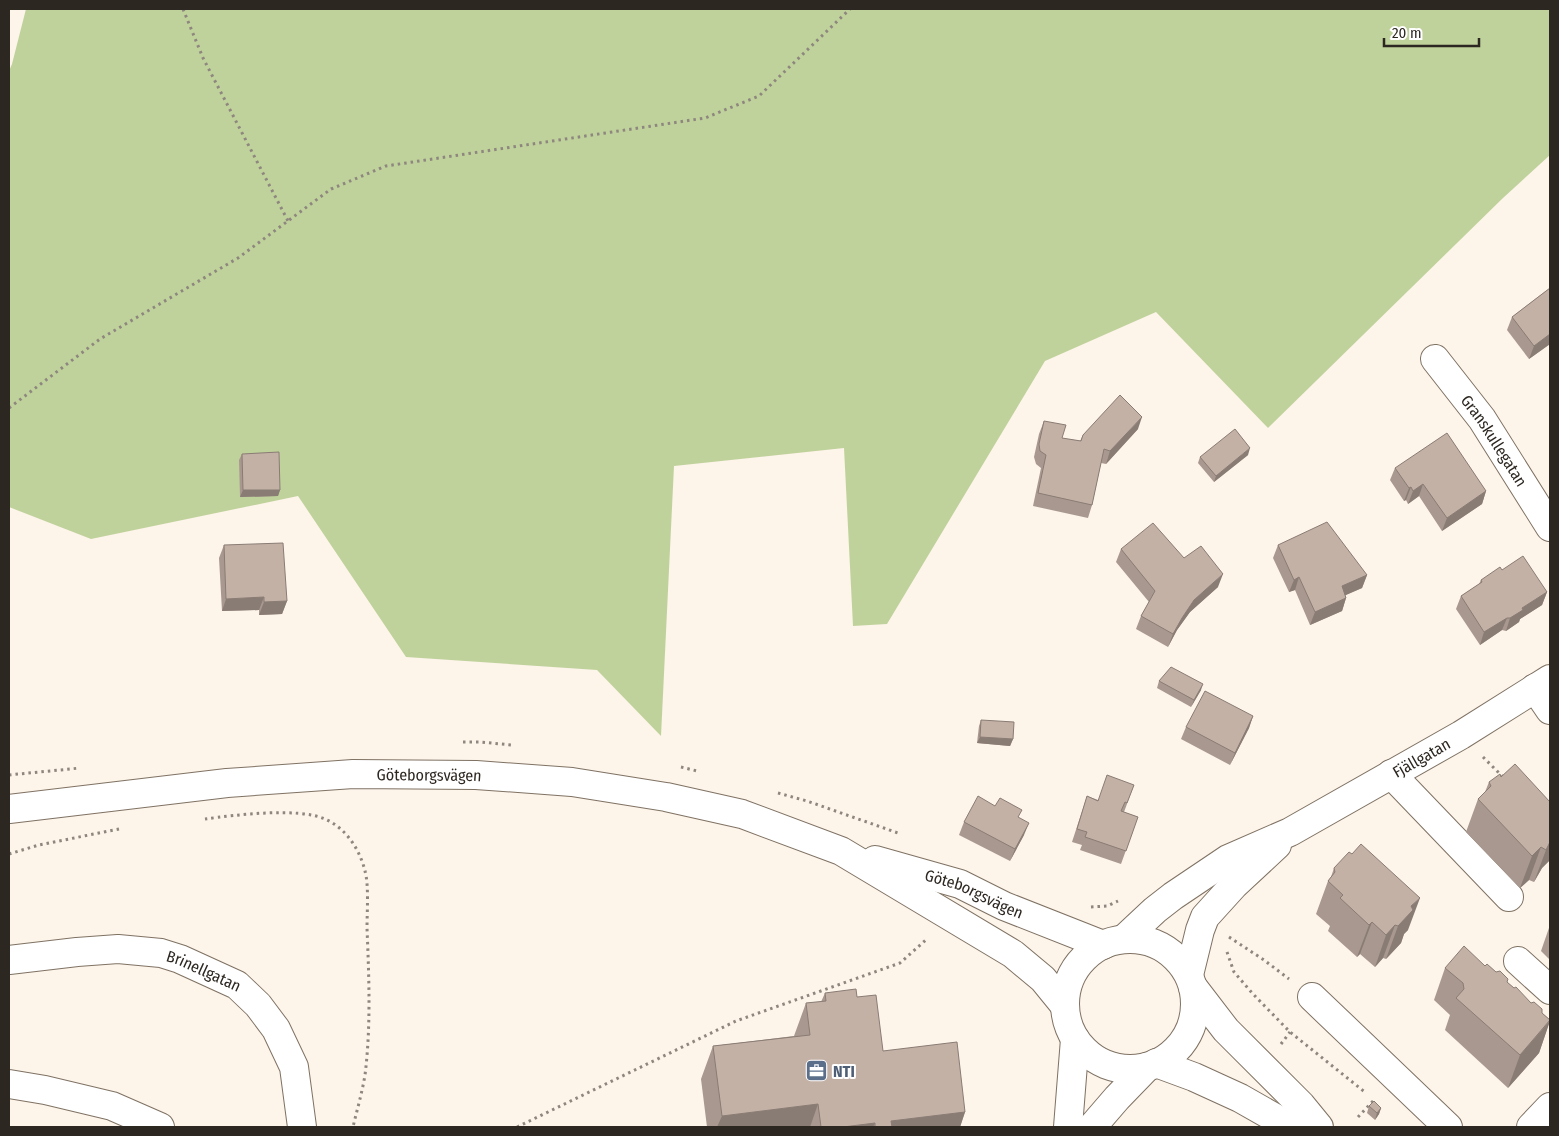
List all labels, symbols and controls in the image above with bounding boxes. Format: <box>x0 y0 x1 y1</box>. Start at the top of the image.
scale bar <box>1384 15 1479 47</box>
text: 20 m <box>1392 24 1422 42</box>
street label: Granskullegatan <box>1457 391 1531 490</box>
street label: Fjällgatan <box>1389 734 1454 782</box>
street label: Göteborgsvägen <box>377 765 482 785</box>
street label: Göteborgsvägen <box>923 866 1026 923</box>
street label: Brinellgatan <box>164 946 244 996</box>
office icon: NTI <box>805 1059 829 1083</box>
place label: NTI <box>833 1062 855 1081</box>

